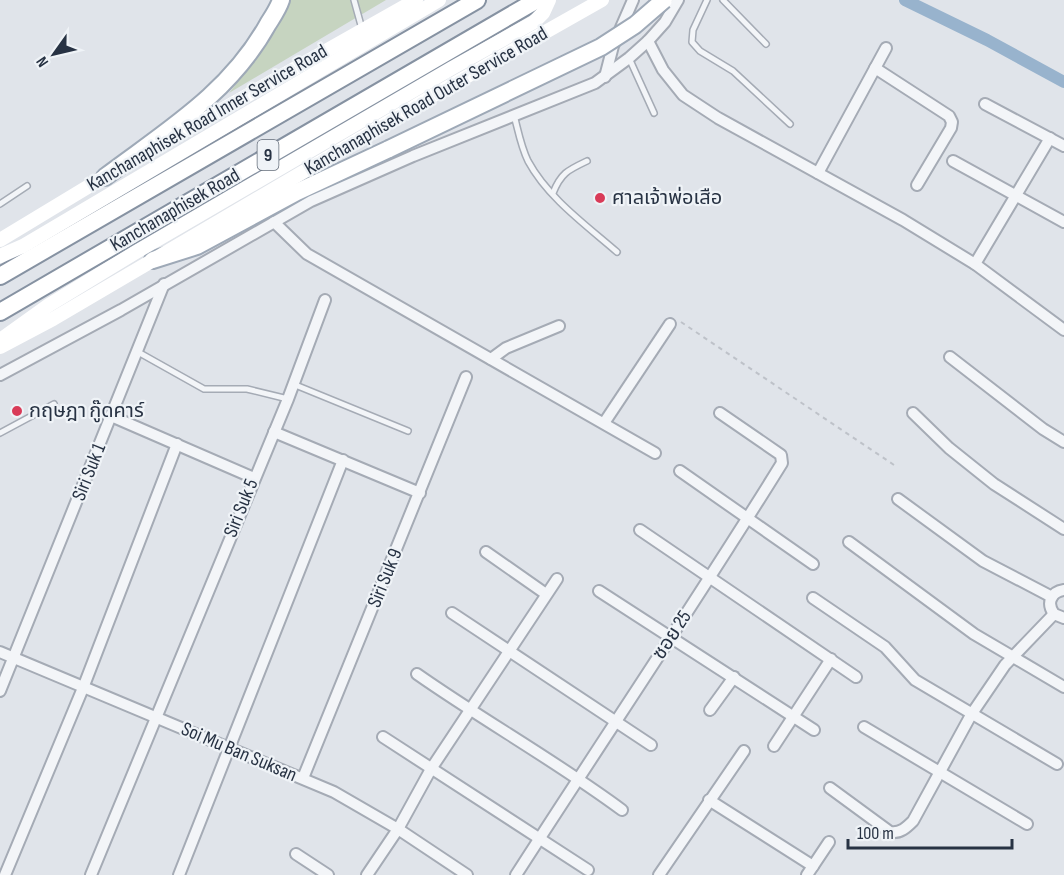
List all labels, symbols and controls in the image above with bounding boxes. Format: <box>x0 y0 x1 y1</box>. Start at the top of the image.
street label: Kanchanaphisek Road Outer Service Road <box>300 22 552 180</box>
north arrow <box>24 24 84 84</box>
street label: Kanchanaphisek Road Inner Service Road <box>83 39 331 197</box>
text: N <box>33 53 53 70</box>
road number: 9 <box>258 140 278 170</box>
street label: Kanchanaphisek Road <box>106 163 244 257</box>
place label: ศาลเจ้าพ่อเสือ <box>612 186 722 210</box>
marker: ศาลเจ้าพ่อเสือ <box>593 191 607 205</box>
place label: กฤษฎา กู๊ดคาร์ <box>29 399 145 423</box>
marker: กฤษฎา กู๊ดคาร์ <box>10 404 24 418</box>
street label: Siri Suk 1 <box>67 440 111 504</box>
street label: Siri Suk 5 <box>219 475 263 541</box>
street label: Siri Suk 9 <box>362 545 408 611</box>
street label: ซอย 25 <box>647 606 697 664</box>
street label: Soi Mu Ban Suksan <box>178 717 300 787</box>
scale bar <box>848 812 1012 850</box>
text: 100 m <box>857 823 894 844</box>

